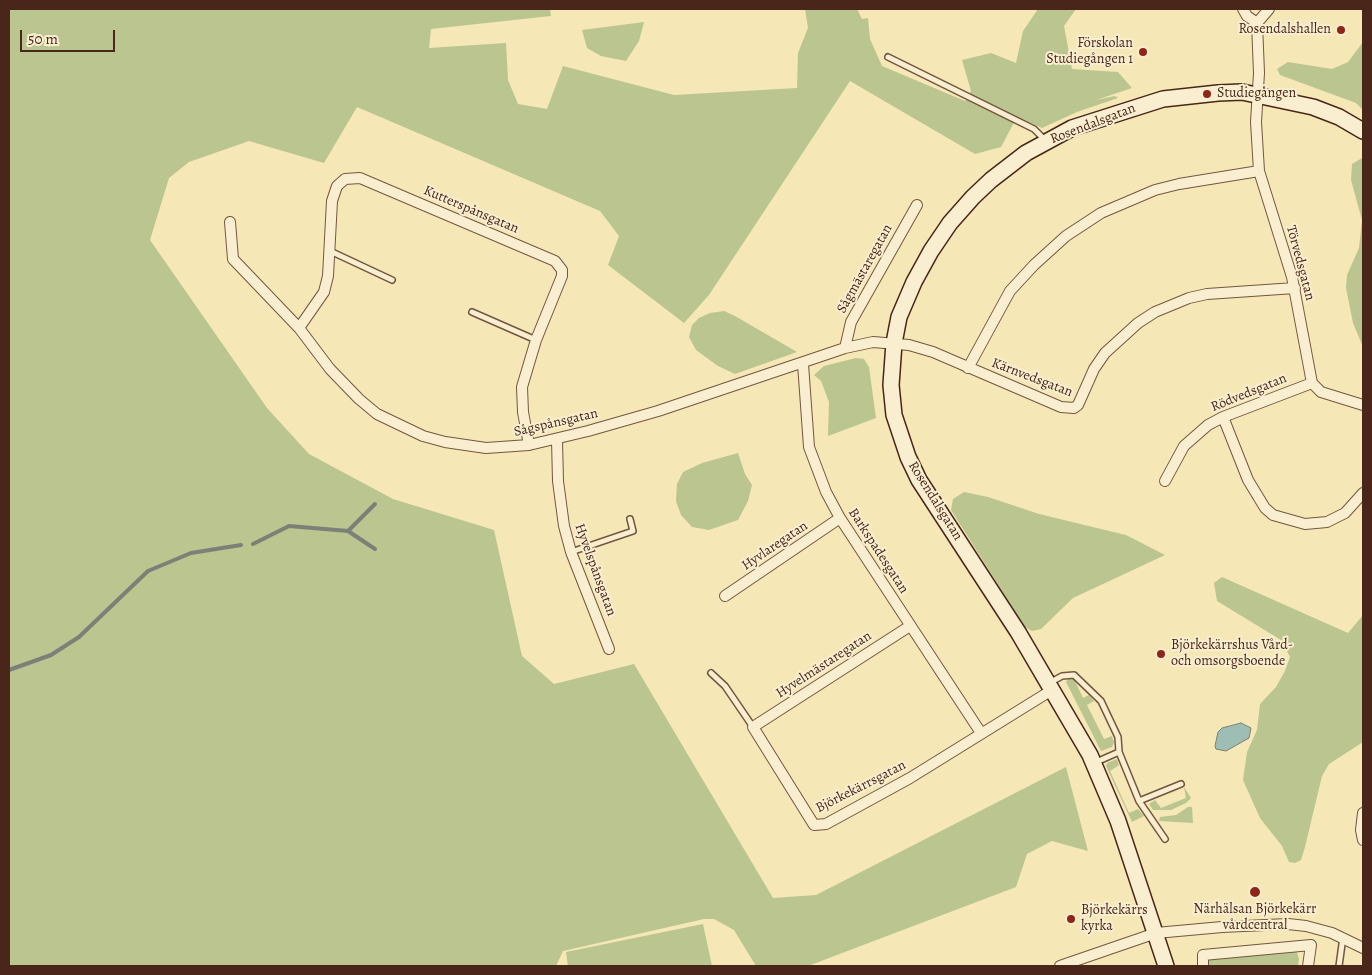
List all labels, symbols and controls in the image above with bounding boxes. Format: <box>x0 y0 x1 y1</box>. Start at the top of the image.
scale bar <box>22 20 118 52</box>
place label: Rosendalshallen <box>1238 22 1331 38</box>
marker: Rosendalshallen <box>1335 24 1347 36</box>
text: 50 m <box>28 29 58 49</box>
place label: Förskolan Studiegången 1 <box>1046 36 1133 68</box>
marker: Förskolan Studiegången 1 <box>1137 46 1149 58</box>
place label: Studiegången <box>1217 86 1296 102</box>
marker: Studiegången <box>1201 88 1213 100</box>
street label: Rosendalsgatan <box>1048 100 1138 148</box>
street label: Kutterspånsgatan <box>421 182 521 238</box>
street label: Sågmästaregatan <box>834 222 896 316</box>
street label: Törvedsgatan <box>1282 224 1318 302</box>
street label: Kärnvedsgatan <box>989 355 1075 401</box>
street label: Rödvedsgatan <box>1209 370 1289 416</box>
street label: Sågspånsgatan <box>512 405 600 441</box>
street label: Rosendalsgatan <box>904 458 966 544</box>
street label: Barkspadesgatan <box>844 505 912 597</box>
street label: Hyvlaregatan <box>739 518 811 574</box>
street label: Hyvelspånsgatan <box>571 522 619 618</box>
street label: Hyvelmästaregatan <box>773 628 875 702</box>
place label: Björkekärrshus Vård- och omsorgsboende <box>1171 638 1293 670</box>
marker: Björkekärrshus Vård- och omsorgsboende <box>1155 648 1167 660</box>
street label: Björkekärrsgatan <box>813 757 909 817</box>
marker: Närhälsan Björkekärr vårdcentral <box>1248 885 1262 899</box>
place label: Närhälsan Björkekärr vårdcentral <box>1194 902 1316 934</box>
place label: Björkekärrs kyrka <box>1081 903 1148 936</box>
marker: Björkekärrs kyrka <box>1065 913 1077 925</box>

